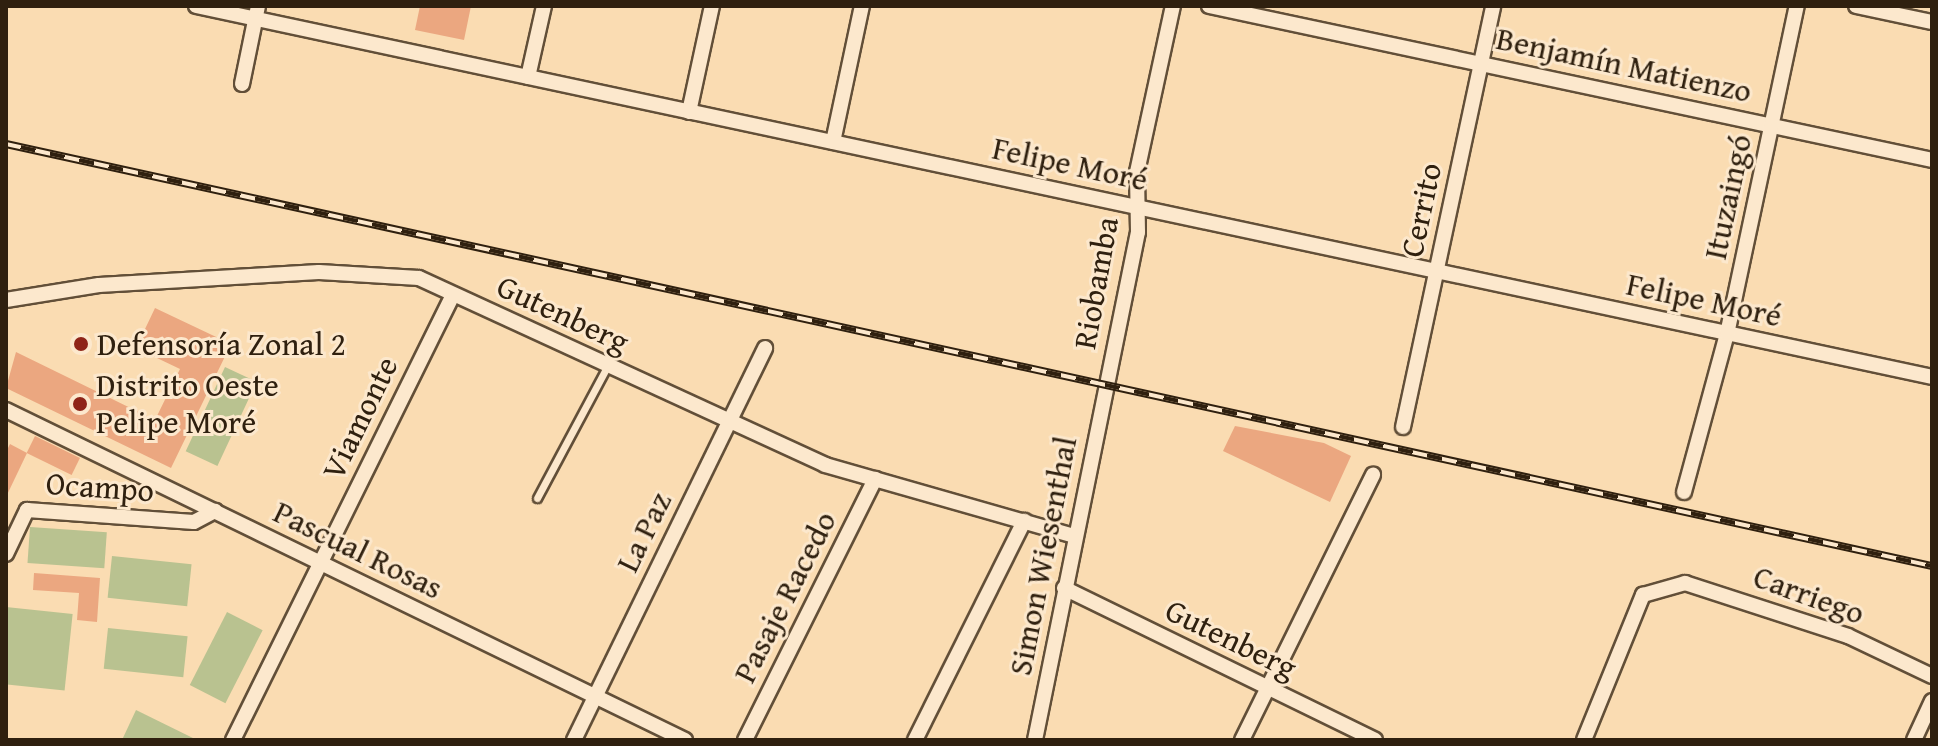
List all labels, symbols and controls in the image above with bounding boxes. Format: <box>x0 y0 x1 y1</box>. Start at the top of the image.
street label: Benjamín Matienzo <box>1493 19 1755 111</box>
street label: Felipe Moré <box>989 129 1151 199</box>
street label: Ituzaingó <box>1696 131 1760 263</box>
street label: Cerrito <box>1392 159 1450 261</box>
street label: Riobamba <box>1066 214 1126 352</box>
street label: Felipe Moré <box>1623 265 1785 335</box>
street label: Gutenberg <box>491 267 635 361</box>
place label: Defensoría Zonal 2 <box>97 325 346 363</box>
marker: Defensoría Zonal 2 <box>72 335 90 353</box>
street label: Viamonte <box>314 350 406 486</box>
place label: Distrito Oeste Pelipe Moré <box>96 367 279 442</box>
marker: Distrito Oeste Pelipe Moré <box>71 395 89 413</box>
street label: Simon Wiesenthal <box>1001 433 1085 679</box>
street label: Ocampo <box>45 464 155 510</box>
street label: La Paz <box>608 486 680 578</box>
street label: Pascual Rosas <box>267 493 449 607</box>
street label: Pasaje Racedo <box>725 505 845 689</box>
street label: Carriego <box>1748 557 1870 633</box>
street label: Gutenberg <box>1159 591 1303 687</box>

